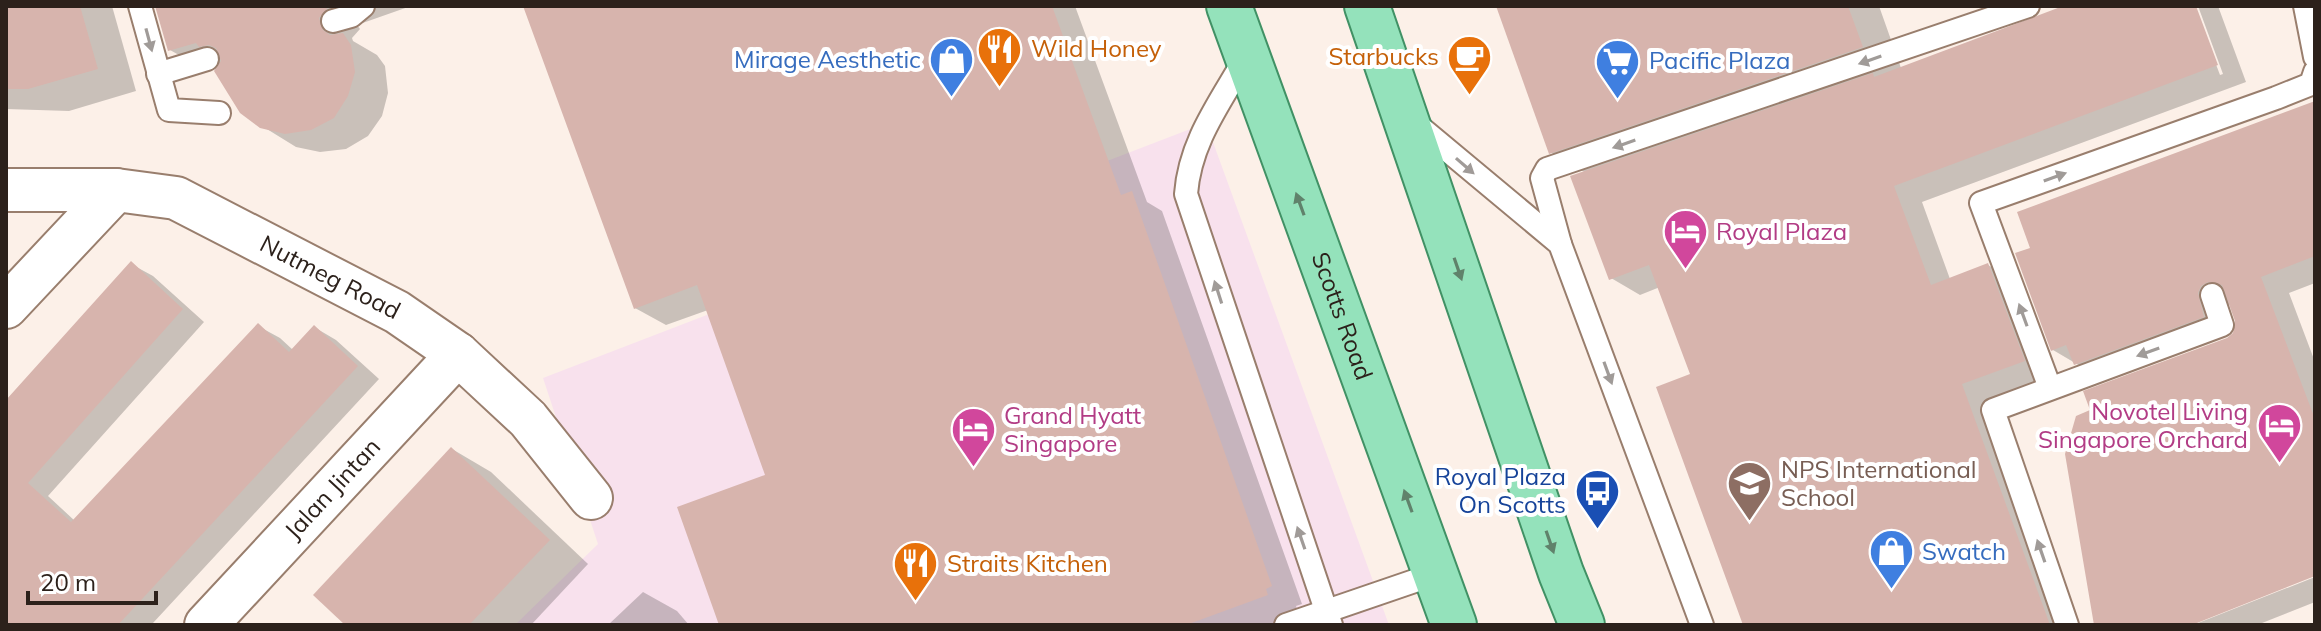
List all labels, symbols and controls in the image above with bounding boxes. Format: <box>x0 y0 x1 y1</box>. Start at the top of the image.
restaurant icon: Wild Honey <box>976 25 1024 88</box>
one-way arrow <box>143 28 156 52</box>
place label: Wild Honey <box>1031 33 1162 63</box>
cafe icon: Starbucks <box>1446 33 1494 96</box>
shop icon: Mirage Aesthetic <box>928 36 976 99</box>
supermarket icon: Pacific Plaza <box>1594 37 1642 100</box>
place label: Starbucks <box>1328 41 1439 71</box>
place label: Mirage Aesthetic <box>734 44 921 74</box>
place label: Pacific Plaza <box>1649 45 1790 75</box>
one-way arrow <box>1858 54 1882 66</box>
one-way arrow <box>1612 138 1636 150</box>
one-way arrow <box>1455 157 1475 174</box>
one-way arrow <box>2043 170 2067 183</box>
one-way arrow <box>1293 192 1305 216</box>
hotel icon: Royal Plaza <box>1661 208 1709 271</box>
place label: Royal Plaza <box>1716 216 1847 246</box>
street label: Nutmeg Road <box>255 228 406 325</box>
street label: Scotts Road <box>1306 248 1380 384</box>
one-way arrow <box>1452 257 1465 281</box>
one-way arrow <box>1211 279 1224 303</box>
one-way arrow <box>2016 302 2029 326</box>
one-way arrow <box>2136 346 2160 359</box>
one-way arrow <box>1602 361 1615 385</box>
place label: Novotel Living Singapore Orchard <box>2038 396 2248 454</box>
place label: Grand Hyatt Singapore <box>1004 400 1141 458</box>
hotel icon: Novotel Living Singapore Orchard <box>2255 402 2303 465</box>
hotel icon: Grand Hyatt Singapore <box>949 406 997 469</box>
street label: Jalan Jintan <box>278 431 386 545</box>
place label: NPS International School <box>1781 454 1977 512</box>
school or university icon: NPS International School <box>1726 460 1774 523</box>
place label: Royal Plaza On Scotts <box>1435 461 1566 519</box>
bus stop icon: Royal Plaza On Scotts <box>1573 467 1621 530</box>
one-way arrow <box>1401 489 1414 513</box>
one-way arrow <box>1294 526 1307 550</box>
shop icon: Swatch <box>1867 528 1915 591</box>
one-way arrow <box>1545 530 1557 554</box>
place label: Swatch <box>1922 536 2006 566</box>
one-way arrow <box>2035 539 2047 563</box>
restaurant icon: Straits Kitchen <box>892 540 940 603</box>
place label: Straits Kitchen <box>947 548 1108 578</box>
scale bar <box>28 555 156 605</box>
text: 20 m <box>40 567 96 597</box>

